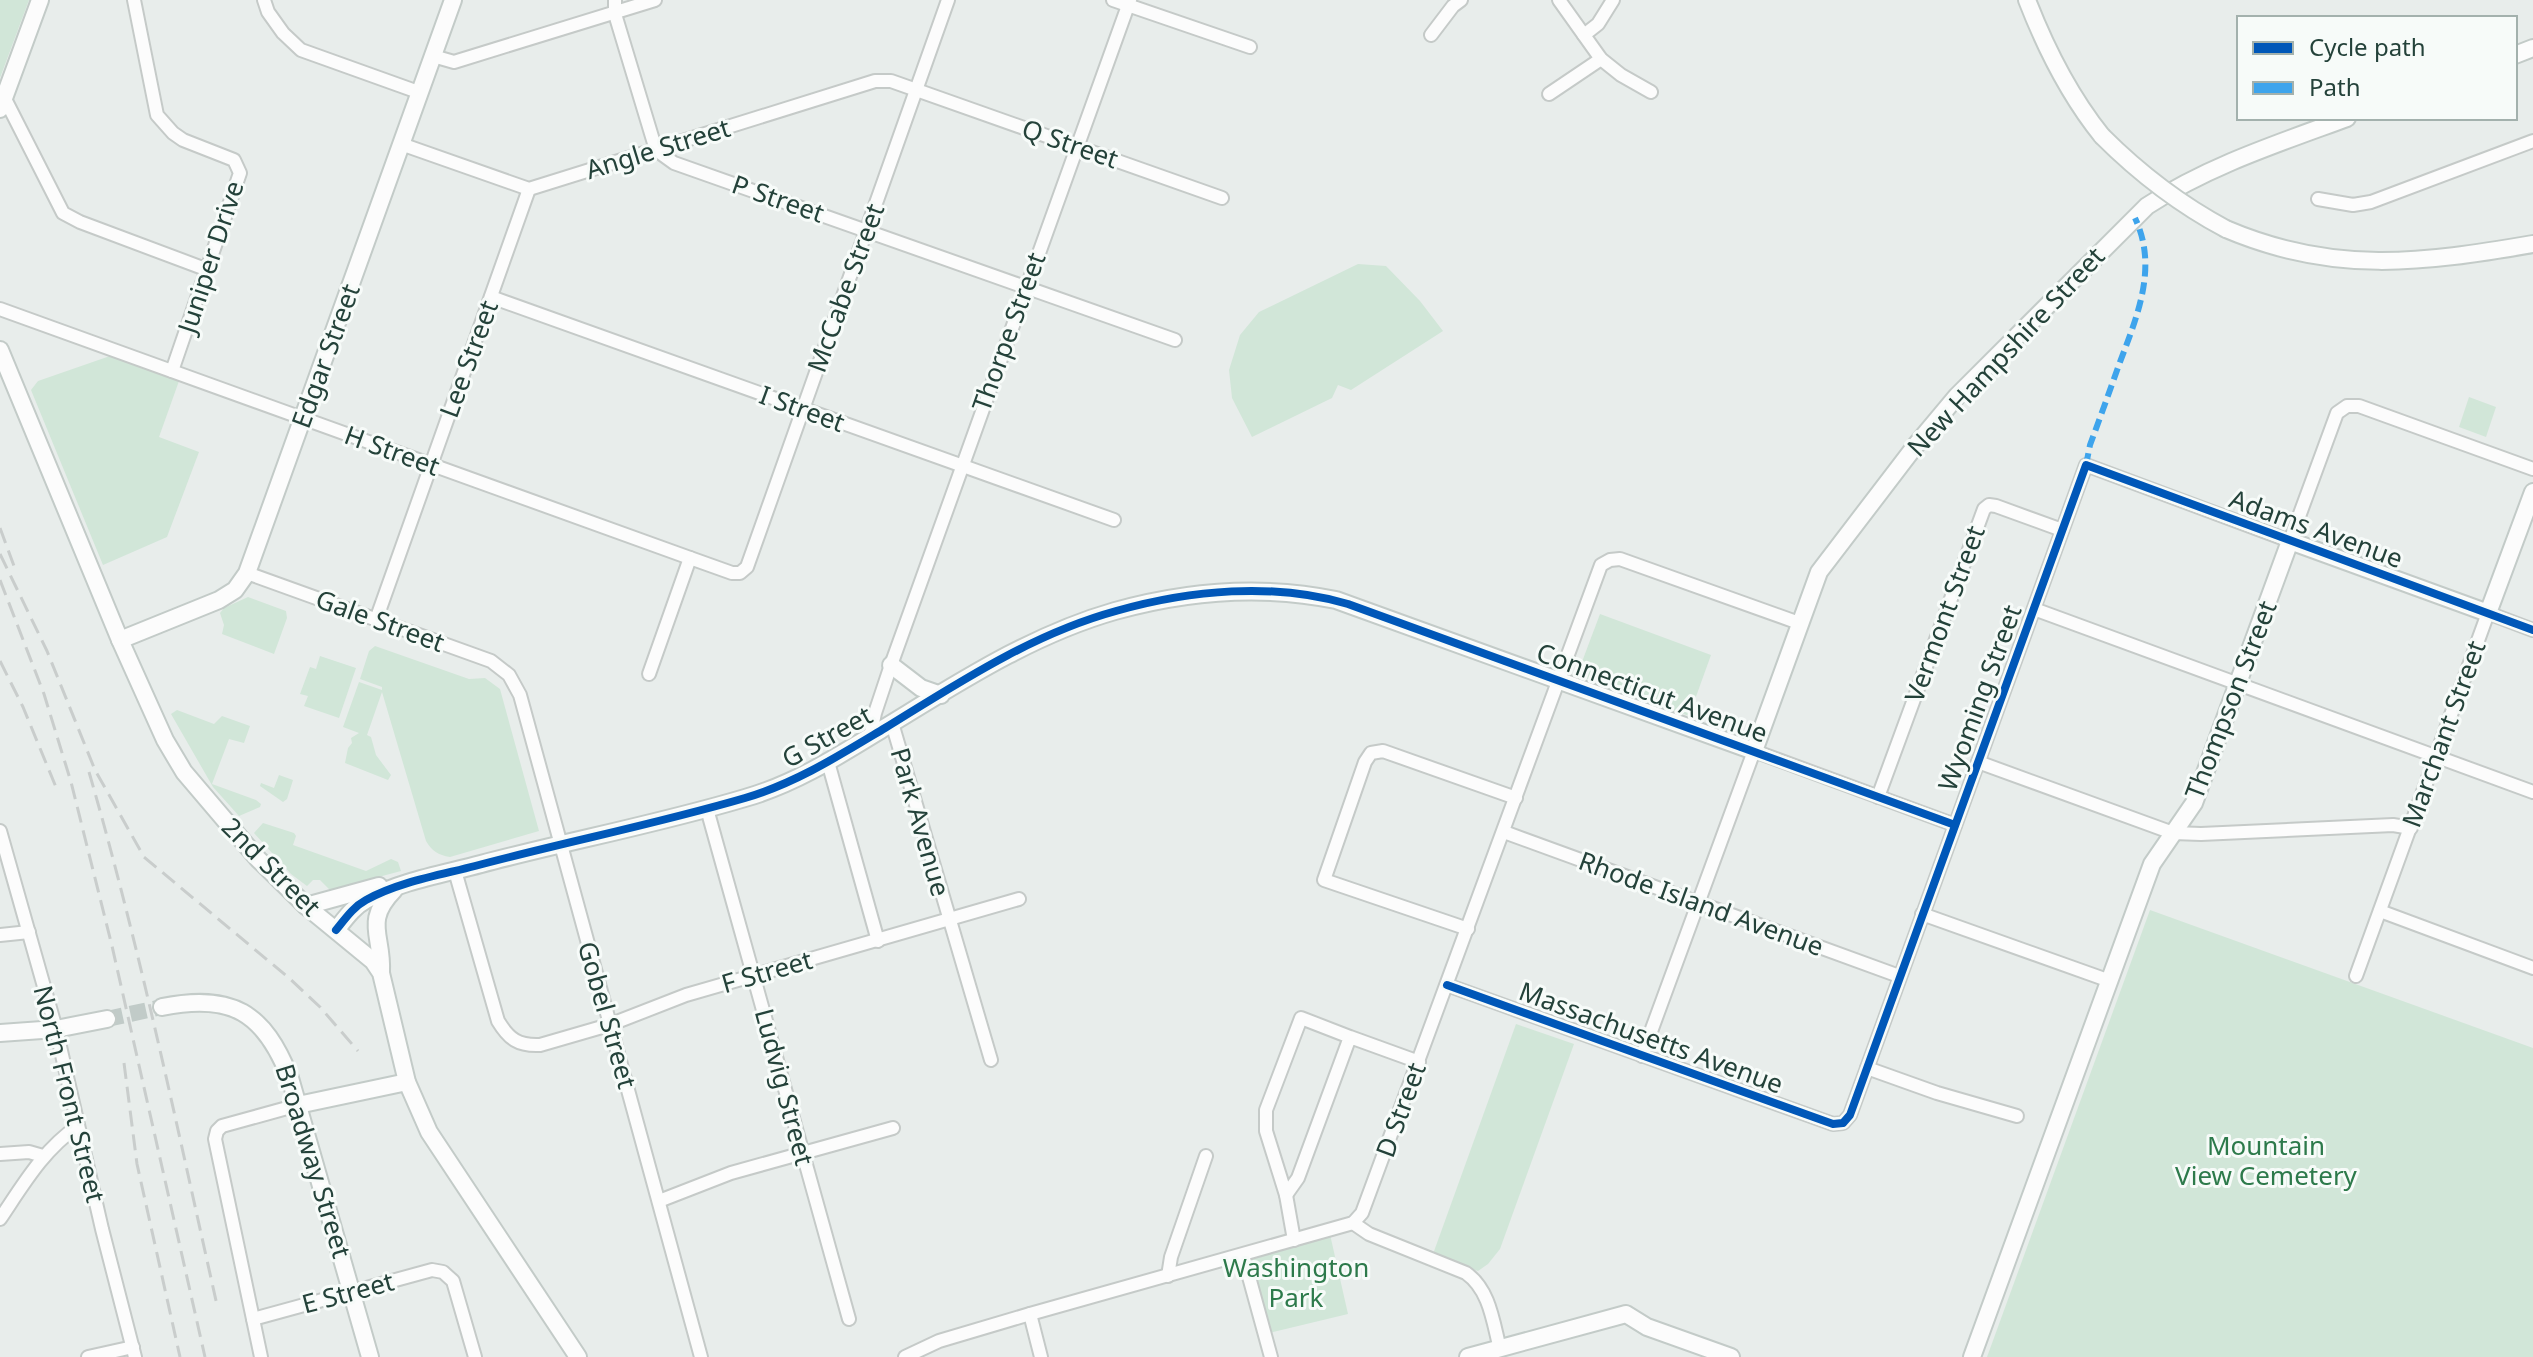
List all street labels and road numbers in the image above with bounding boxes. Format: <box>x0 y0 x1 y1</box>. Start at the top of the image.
street label: Angle Street <box>581 109 734 187</box>
street label: Q Street <box>1017 110 1123 176</box>
street label: P Street <box>728 166 829 231</box>
street label: Juniper Drive <box>168 176 252 340</box>
street label: McCabe Street <box>798 198 892 377</box>
street label: New Hampshire Street <box>1898 239 2112 464</box>
street label: Thorpe Street <box>963 247 1054 416</box>
street label: Edgar Street <box>282 278 368 433</box>
street label: Lee Street <box>430 295 506 422</box>
street label: I Street <box>755 376 850 440</box>
street label: H Street <box>340 416 445 484</box>
street label: Adams Avenue <box>2225 480 2408 576</box>
street label: Vermont Street <box>1895 520 1993 707</box>
street label: Gale Street <box>311 580 450 660</box>
street label: Thompson Street <box>2176 595 2285 804</box>
street label: Wyoming Street <box>1929 600 2029 796</box>
street label: Connecticut Avenue <box>1532 633 1773 751</box>
street label: Marchant Street <box>2393 635 2494 832</box>
street label: G Street <box>775 697 878 776</box>
street label: Park Avenue <box>883 743 959 900</box>
street label: 2nd Street <box>214 809 329 924</box>
street label: Rhode Island Avenue <box>1574 842 1829 964</box>
street label: Gobel Street <box>570 937 646 1092</box>
street label: F Street <box>717 941 816 1001</box>
street label: Massachusetts Avenue <box>1514 972 1788 1102</box>
street label: North Front Street <box>26 981 114 1206</box>
street label: Ludvig Street <box>747 1004 823 1169</box>
street label: D Street <box>1366 1057 1434 1162</box>
street label: Broadway Street <box>267 1059 361 1262</box>
street label: E Street <box>298 1263 398 1322</box>

